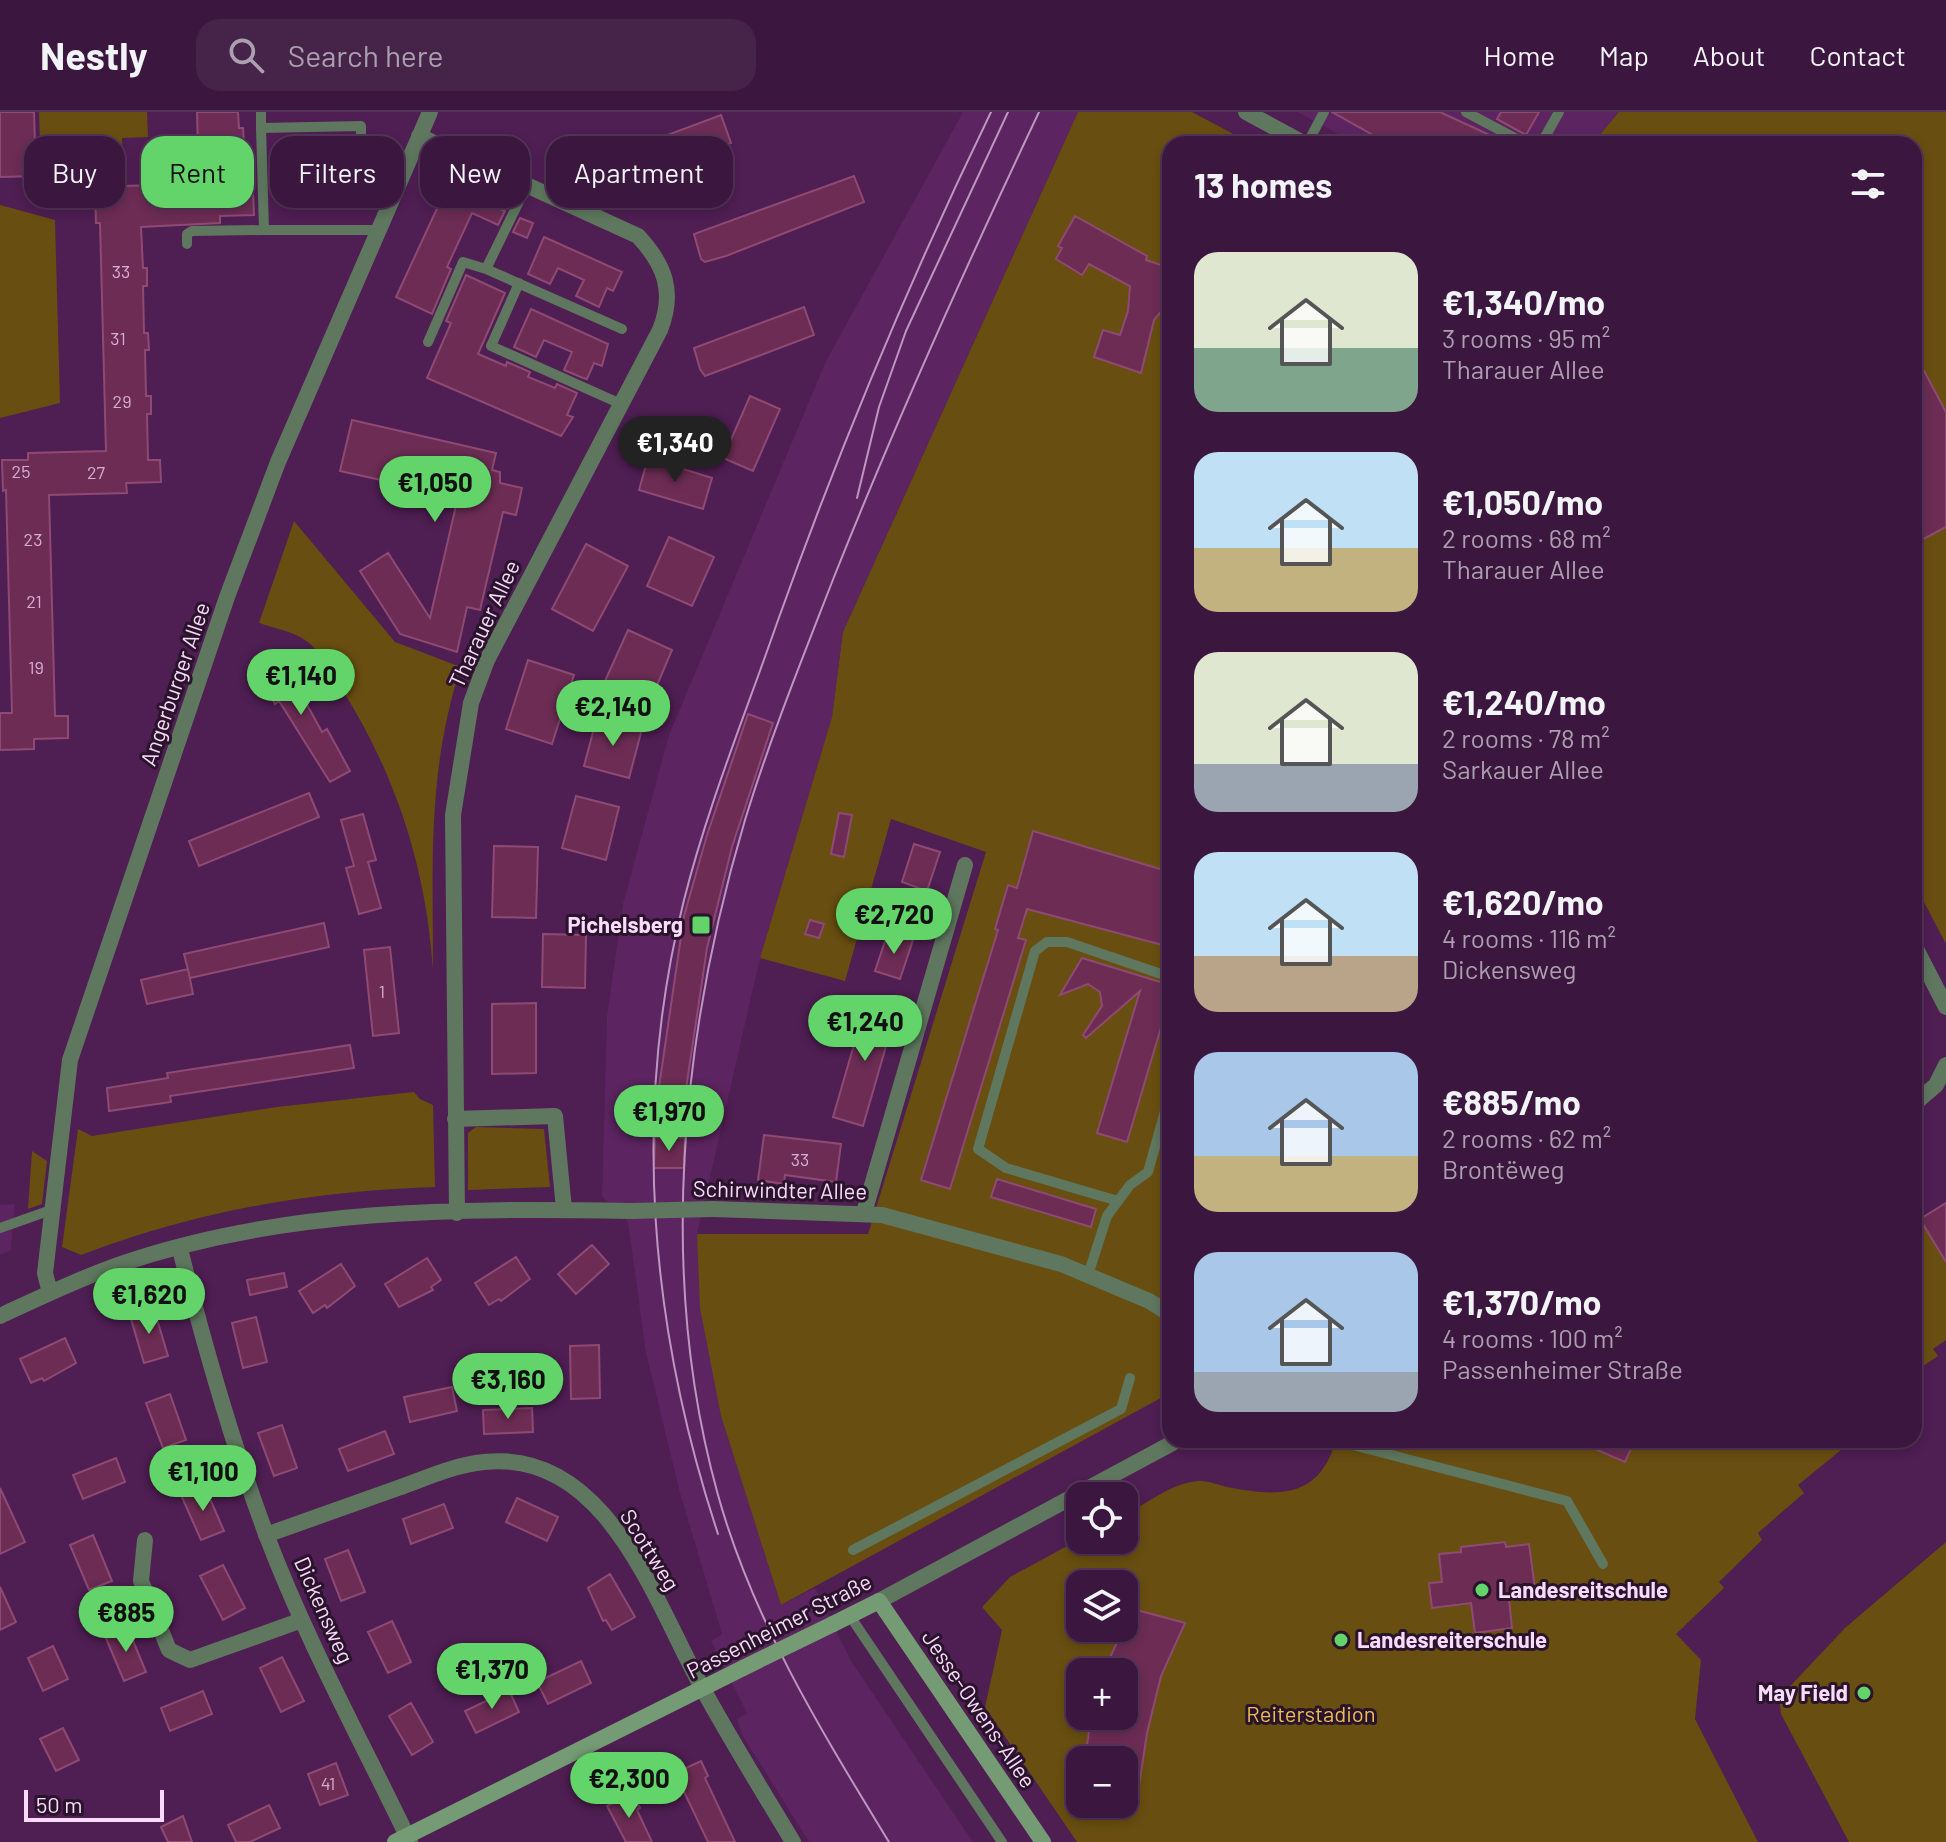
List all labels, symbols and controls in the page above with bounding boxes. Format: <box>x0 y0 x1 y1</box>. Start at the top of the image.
search box <box>196 19 756 91</box>
text: Nestly <box>40 32 148 78</box>
icon: search <box>224 33 268 77</box>
text: Search here <box>288 37 444 73</box>
text: Home <box>1484 38 1555 72</box>
text: Map <box>1599 38 1649 72</box>
text: About <box>1693 38 1765 72</box>
text: Contact <box>1809 38 1906 72</box>
chip: Buy <box>24 136 125 208</box>
chip: Rent <box>141 136 254 208</box>
chip: Filters <box>270 136 404 208</box>
chip: New <box>420 136 530 208</box>
chip: Apartment <box>546 136 733 208</box>
icon: filters <box>1846 162 1890 206</box>
text: 13 homes <box>1194 164 1332 205</box>
house number: 33 <box>112 260 130 282</box>
text: €1,340/mo <box>1442 281 1605 322</box>
icon: home <box>1258 284 1354 380</box>
text: 3 rooms · 95 m² <box>1442 322 1610 353</box>
house number: 31 <box>110 327 126 349</box>
text: Tharauer Allee <box>1442 353 1605 384</box>
house number: 29 <box>112 390 132 412</box>
pin: €1,340 <box>610 416 740 484</box>
text: €1,340 <box>636 426 714 457</box>
pin: €1,050 <box>370 456 500 524</box>
house number: 25 <box>12 460 30 482</box>
house number: 27 <box>87 461 106 483</box>
text: €1,050 <box>397 466 473 497</box>
text: €1,050/mo <box>1442 481 1603 522</box>
icon: home <box>1258 484 1354 580</box>
text: 2 rooms · 68 m² <box>1442 522 1611 553</box>
house number: 23 <box>24 528 42 550</box>
text: Tharauer Allee <box>1442 553 1605 584</box>
street label: Tharauer Allee <box>442 556 524 691</box>
house number: 21 <box>26 590 42 612</box>
street label: Angerburger Allee <box>134 599 214 769</box>
pin: €1,140 <box>236 649 366 717</box>
house number: 19 <box>28 656 44 678</box>
text: €1,140 <box>265 659 337 690</box>
pin: €2,140 <box>548 680 678 748</box>
text: €1,240/mo <box>1442 681 1606 722</box>
icon: home <box>1258 684 1354 780</box>
text: €2,140 <box>574 690 652 721</box>
text: 2 rooms · 78 m² <box>1442 722 1610 753</box>
text: Sarkauer Allee <box>1442 753 1604 784</box>
text: €1,620/mo <box>1442 881 1604 922</box>
icon: home <box>1258 884 1354 980</box>
pin: €2,720 <box>829 888 959 956</box>
text: €2,720 <box>854 898 934 929</box>
place label: Pichelsberg <box>567 911 683 937</box>
marker: Pichelsberg <box>690 914 712 936</box>
text: 4 rooms · 116 m² <box>1442 922 1616 953</box>
text: Dickensweg <box>1442 953 1576 984</box>
house number: 1 <box>379 980 385 1002</box>
pin: €1,240 <box>800 995 930 1063</box>
text: €1,240 <box>826 1005 904 1036</box>
text: €885/mo <box>1442 1081 1581 1122</box>
icon: home <box>1258 1084 1354 1180</box>
pin: €1,970 <box>604 1085 734 1153</box>
text: €1,970 <box>632 1095 706 1126</box>
text: 2 rooms · 62 m² <box>1442 1122 1611 1153</box>
house number: 33 <box>791 1148 809 1170</box>
text: Brontëweg <box>1442 1153 1565 1184</box>
street label: Schirwindter Allee <box>693 1174 867 1204</box>
pin: €1,620 <box>84 1268 214 1336</box>
text: €1,620 <box>111 1278 187 1309</box>
text: €1,370/mo <box>1442 1281 1602 1322</box>
icon: home <box>1258 1284 1354 1380</box>
text: 4 rooms · 100 m² <box>1442 1322 1623 1353</box>
pin: €3,160 <box>443 1353 573 1421</box>
text: Passenheimer Straße <box>1442 1353 1683 1384</box>
text: €3,160 <box>470 1363 546 1394</box>
pin: €1,100 <box>138 1445 268 1513</box>
text: €1,100 <box>167 1455 239 1486</box>
map controls <box>1066 1482 1138 1818</box>
button: locate <box>1066 1482 1138 1554</box>
street label: Scottweg <box>616 1504 686 1595</box>
street label: Dickensweg <box>290 1552 360 1667</box>
street label: Passenheimer Straße <box>682 1567 875 1683</box>
button: layers <box>1066 1570 1138 1642</box>
place label: Landesreitschule <box>1498 1576 1668 1602</box>
marker: Landesreitschule <box>1473 1581 1491 1599</box>
pin: €885 <box>79 1586 173 1654</box>
text: €885 <box>97 1596 155 1627</box>
street label: Jesse-Owens-Allee <box>917 1625 1042 1792</box>
place label: Landesreiterschule <box>1357 1626 1547 1652</box>
marker: Landesreiterschule <box>1332 1631 1350 1649</box>
pin: €1,370 <box>427 1643 557 1711</box>
text: €1,370 <box>455 1653 529 1684</box>
button: + <box>1066 1658 1138 1730</box>
place label: May Field <box>1758 1679 1848 1705</box>
marker: May Field <box>1855 1684 1873 1702</box>
park label: Reiterstadion <box>1246 1700 1376 1726</box>
button: − <box>1066 1746 1138 1818</box>
pin: €2,300 <box>564 1752 694 1820</box>
text: €2,300 <box>588 1762 670 1793</box>
house number: 41 <box>321 1772 335 1794</box>
scale bar <box>24 1786 164 1822</box>
text: 50 m <box>36 1791 82 1817</box>

